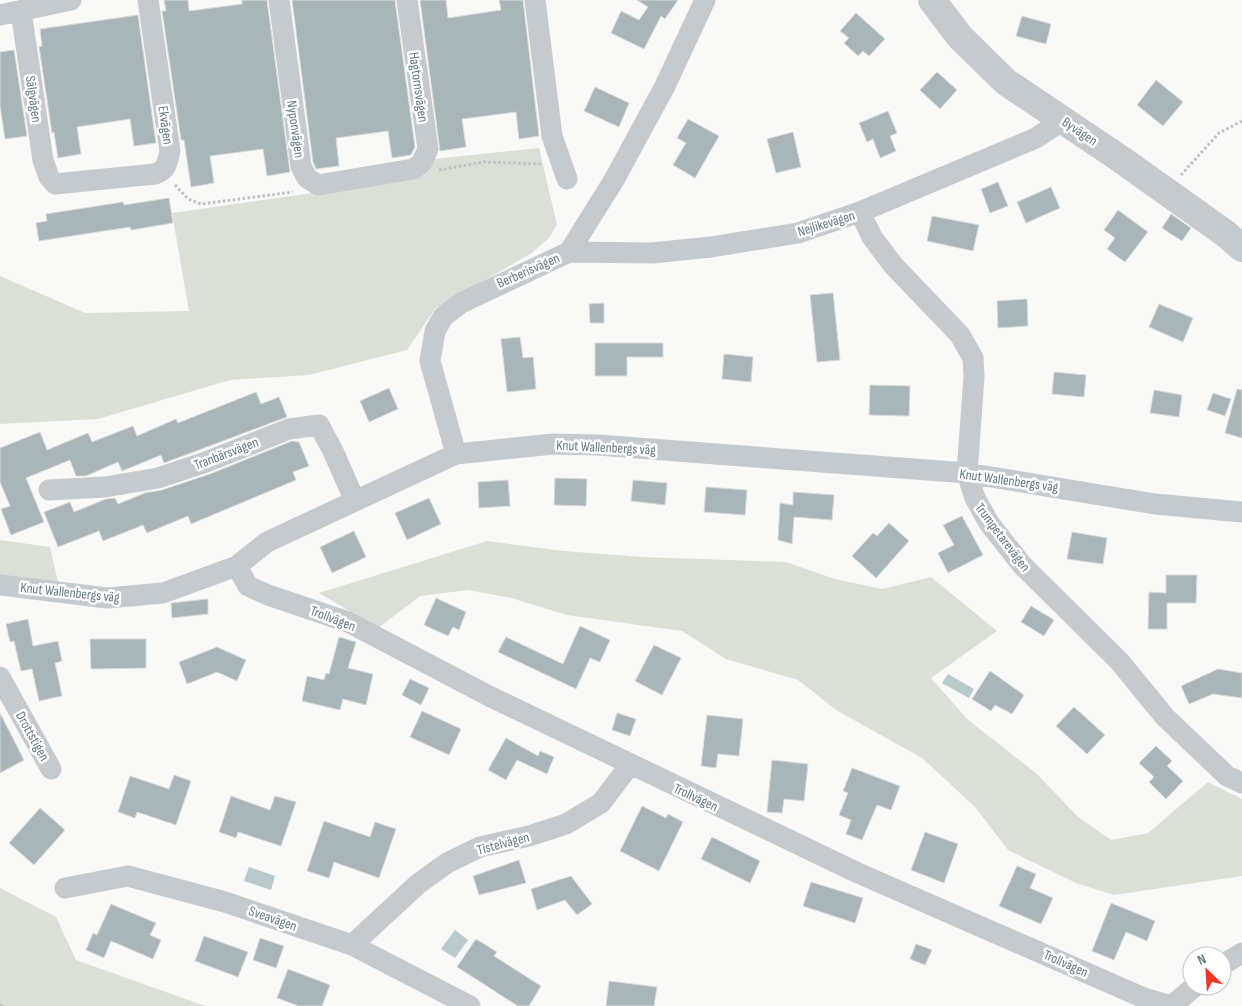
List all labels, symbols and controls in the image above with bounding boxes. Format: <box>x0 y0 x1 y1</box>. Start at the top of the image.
street label: Hagtornsvägen <box>405 51 432 123</box>
street label: Sälgvägen <box>22 75 45 124</box>
street label: Nyponvägen <box>283 99 308 159</box>
street label: Ekvägen <box>154 105 177 146</box>
street label: Byvägen <box>1059 113 1101 149</box>
street label: Nejlikevägen <box>795 207 857 240</box>
street label: Berberisvägen <box>494 249 562 292</box>
street label: Tranbärsvägen <box>192 433 261 474</box>
street label: Knut Wallenbergs väg <box>556 436 657 459</box>
street label: Knut Wallenbergs väg <box>958 465 1060 496</box>
street label: Trumpetarevägen <box>971 500 1034 575</box>
street label: Knut Wallenbergs väg <box>20 579 121 606</box>
street label: Trollvägen <box>308 602 358 635</box>
street label: Drottstigen <box>12 709 53 764</box>
street label: Trollvägen <box>671 780 721 815</box>
street label: Tistelvägen <box>475 828 531 859</box>
street label: Sveavägen <box>246 902 299 935</box>
street label: Trollvägen <box>1041 946 1091 981</box>
north arrow <box>1182 946 1232 996</box>
text: N <box>1195 950 1209 969</box>

